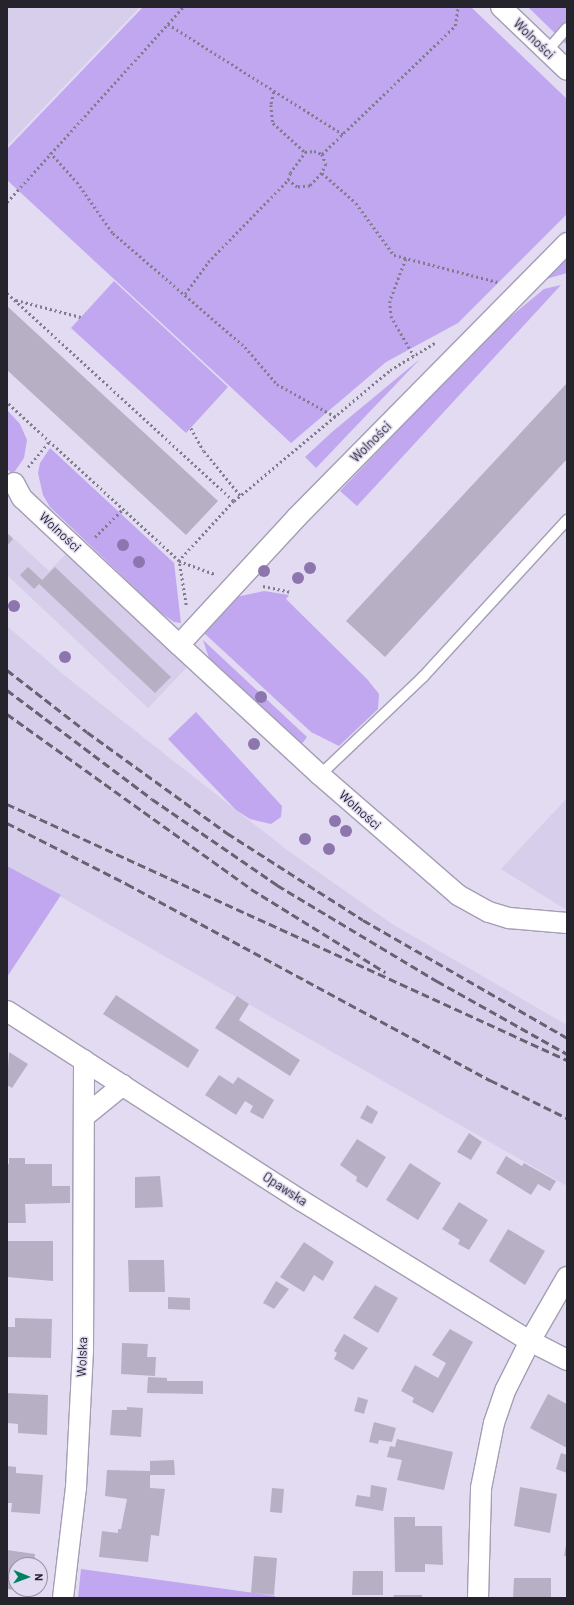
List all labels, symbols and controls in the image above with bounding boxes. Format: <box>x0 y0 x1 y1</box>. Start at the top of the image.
street label: Wolności <box>510 16 558 62</box>
street label: Wolności <box>347 418 395 466</box>
street label: Wolności <box>36 509 84 555</box>
street label: Wolności <box>336 787 384 833</box>
street label: Opawska <box>260 1169 310 1209</box>
street label: Wolska <box>74 1337 90 1377</box>
north arrow <box>8 1557 48 1597</box>
text: N <box>33 1573 46 1581</box>

